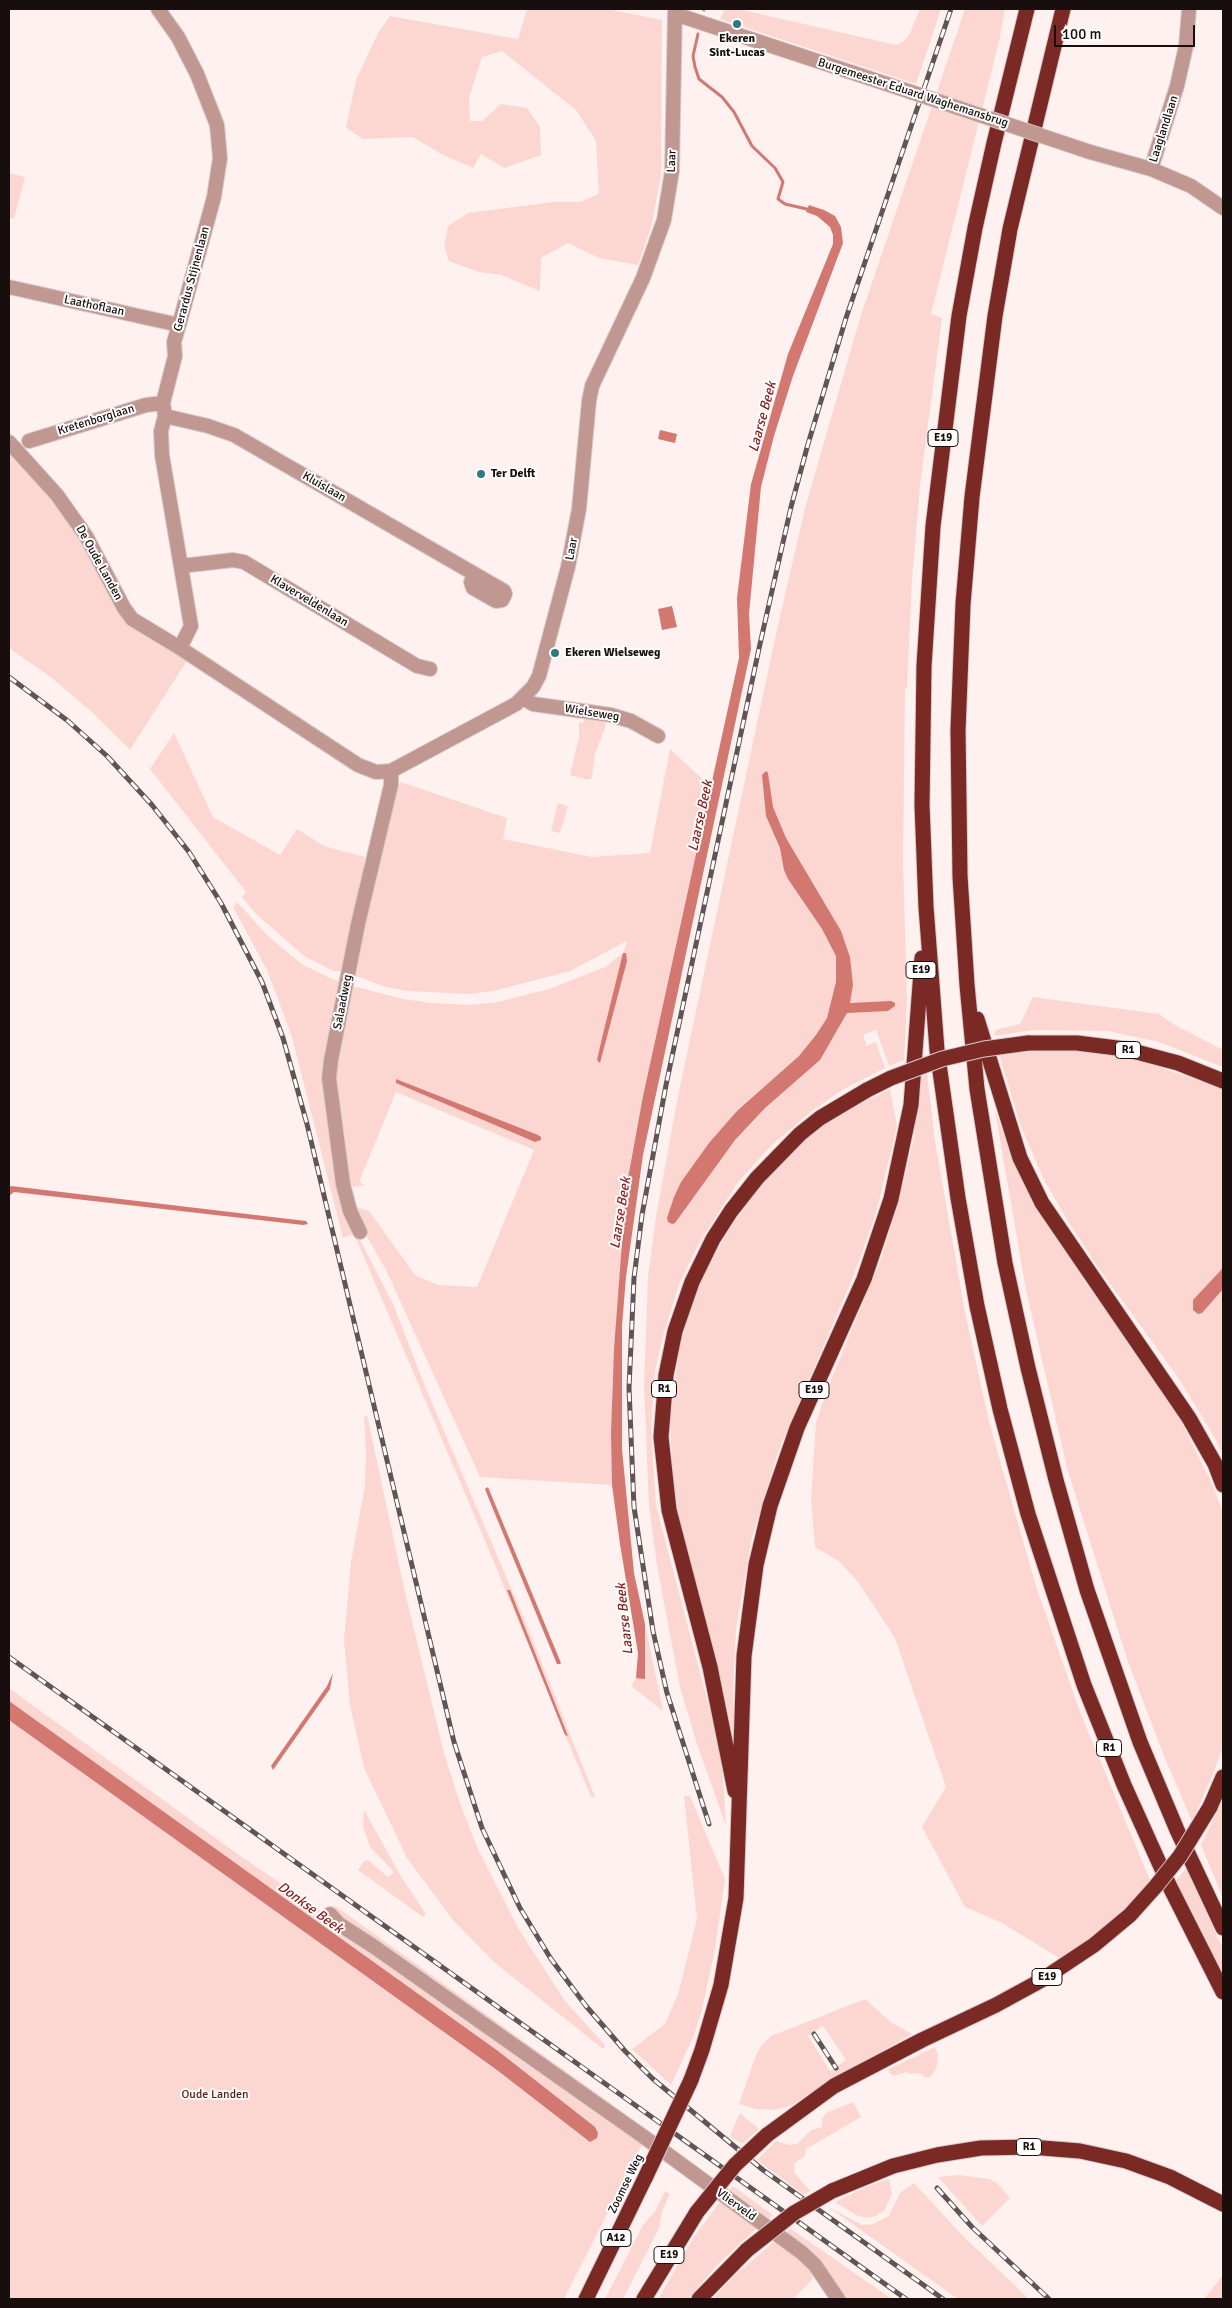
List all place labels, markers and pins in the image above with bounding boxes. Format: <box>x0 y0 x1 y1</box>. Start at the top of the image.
marker: Ekeren Sint-Lucas <box>731 18 743 30</box>
place label: Ekeren Sint-Lucas <box>709 32 765 60</box>
place label: Ter Delft <box>491 467 535 481</box>
marker: Ter Delft <box>475 468 487 480</box>
place label: Ekeren Wielseweg <box>565 646 660 660</box>
marker: Ekeren Wielseweg <box>549 647 561 659</box>

